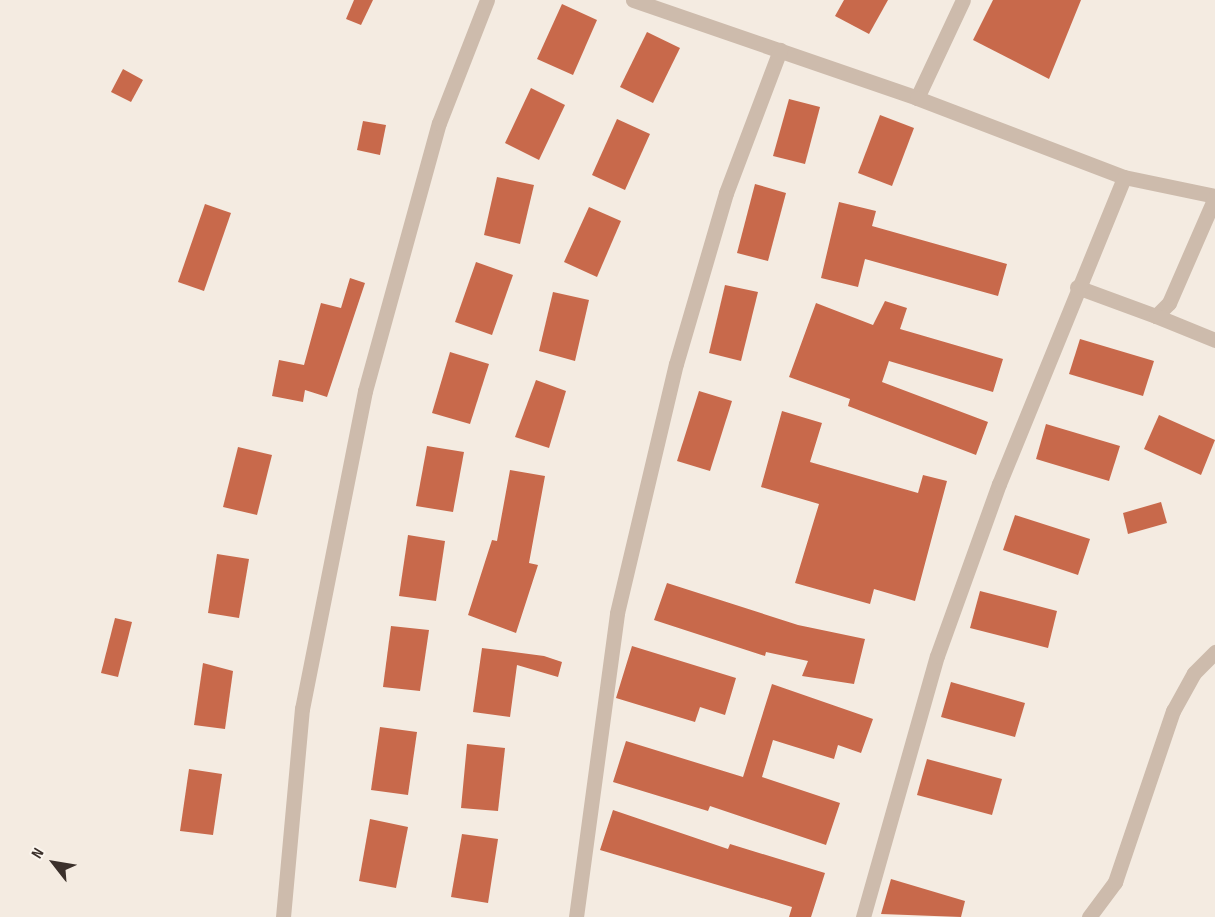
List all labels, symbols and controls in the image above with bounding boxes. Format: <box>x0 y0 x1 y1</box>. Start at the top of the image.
north arrow <box>24 833 84 893</box>
text: N <box>28 845 48 862</box>

